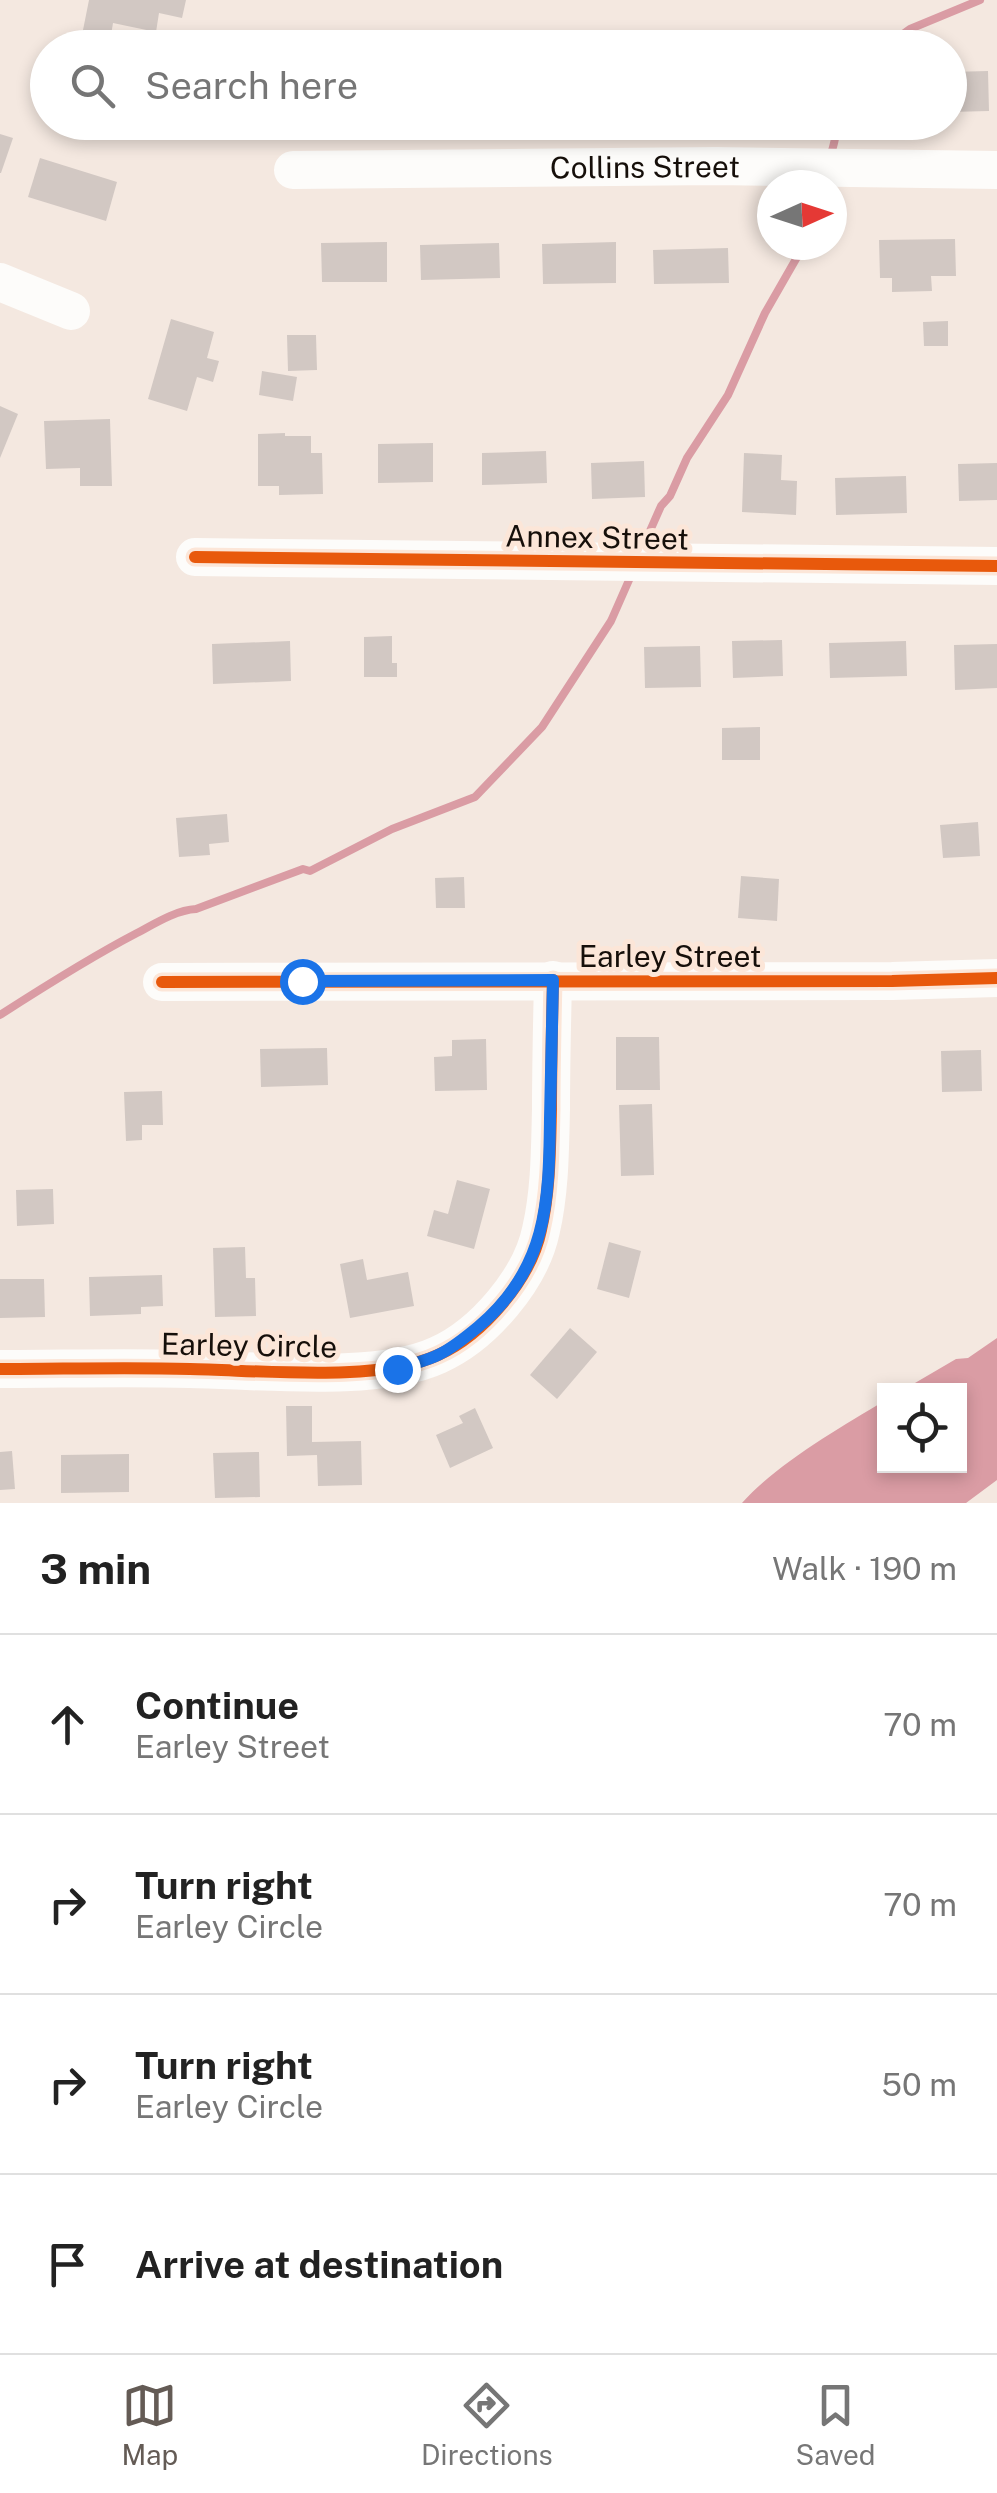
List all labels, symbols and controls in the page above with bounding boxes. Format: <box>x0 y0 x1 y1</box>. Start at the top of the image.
search box <box>30 30 967 140</box>
icon: search <box>65 58 120 113</box>
text: Search here <box>145 63 358 108</box>
street label: Collins Street <box>550 148 740 186</box>
north arrow <box>757 170 847 260</box>
street label: Annex Street <box>505 517 689 557</box>
street label: Earley Street <box>579 938 761 974</box>
route start <box>280 959 326 1005</box>
street label: Earley Circle <box>161 1325 337 1365</box>
route end <box>375 1347 421 1393</box>
map controls <box>877 1383 967 1473</box>
button: locate <box>877 1383 967 1473</box>
text: 3 min <box>40 1544 151 1593</box>
text: Walk · 190 m <box>772 1550 957 1587</box>
text: Continue <box>135 1683 299 1728</box>
icon: ahead <box>40 1697 95 1752</box>
text: 70 m <box>883 1706 957 1743</box>
text: Earley Street <box>135 1728 330 1765</box>
text: Turn right <box>135 1863 313 1908</box>
icon: right <box>40 1877 95 1932</box>
text: 70 m <box>883 1886 957 1923</box>
text: Earley Circle <box>135 1908 323 1945</box>
text: Turn right <box>135 2043 313 2088</box>
icon: right <box>40 2057 95 2112</box>
text: 50 m <box>881 2066 957 2103</box>
text: Earley Circle <box>135 2088 323 2125</box>
icon: arrive <box>40 2237 95 2292</box>
text: Arrive at destination <box>135 2242 503 2287</box>
tab: Map <box>121 2378 178 2471</box>
tab: Directions <box>421 2378 553 2471</box>
tab: Saved <box>795 2378 876 2471</box>

